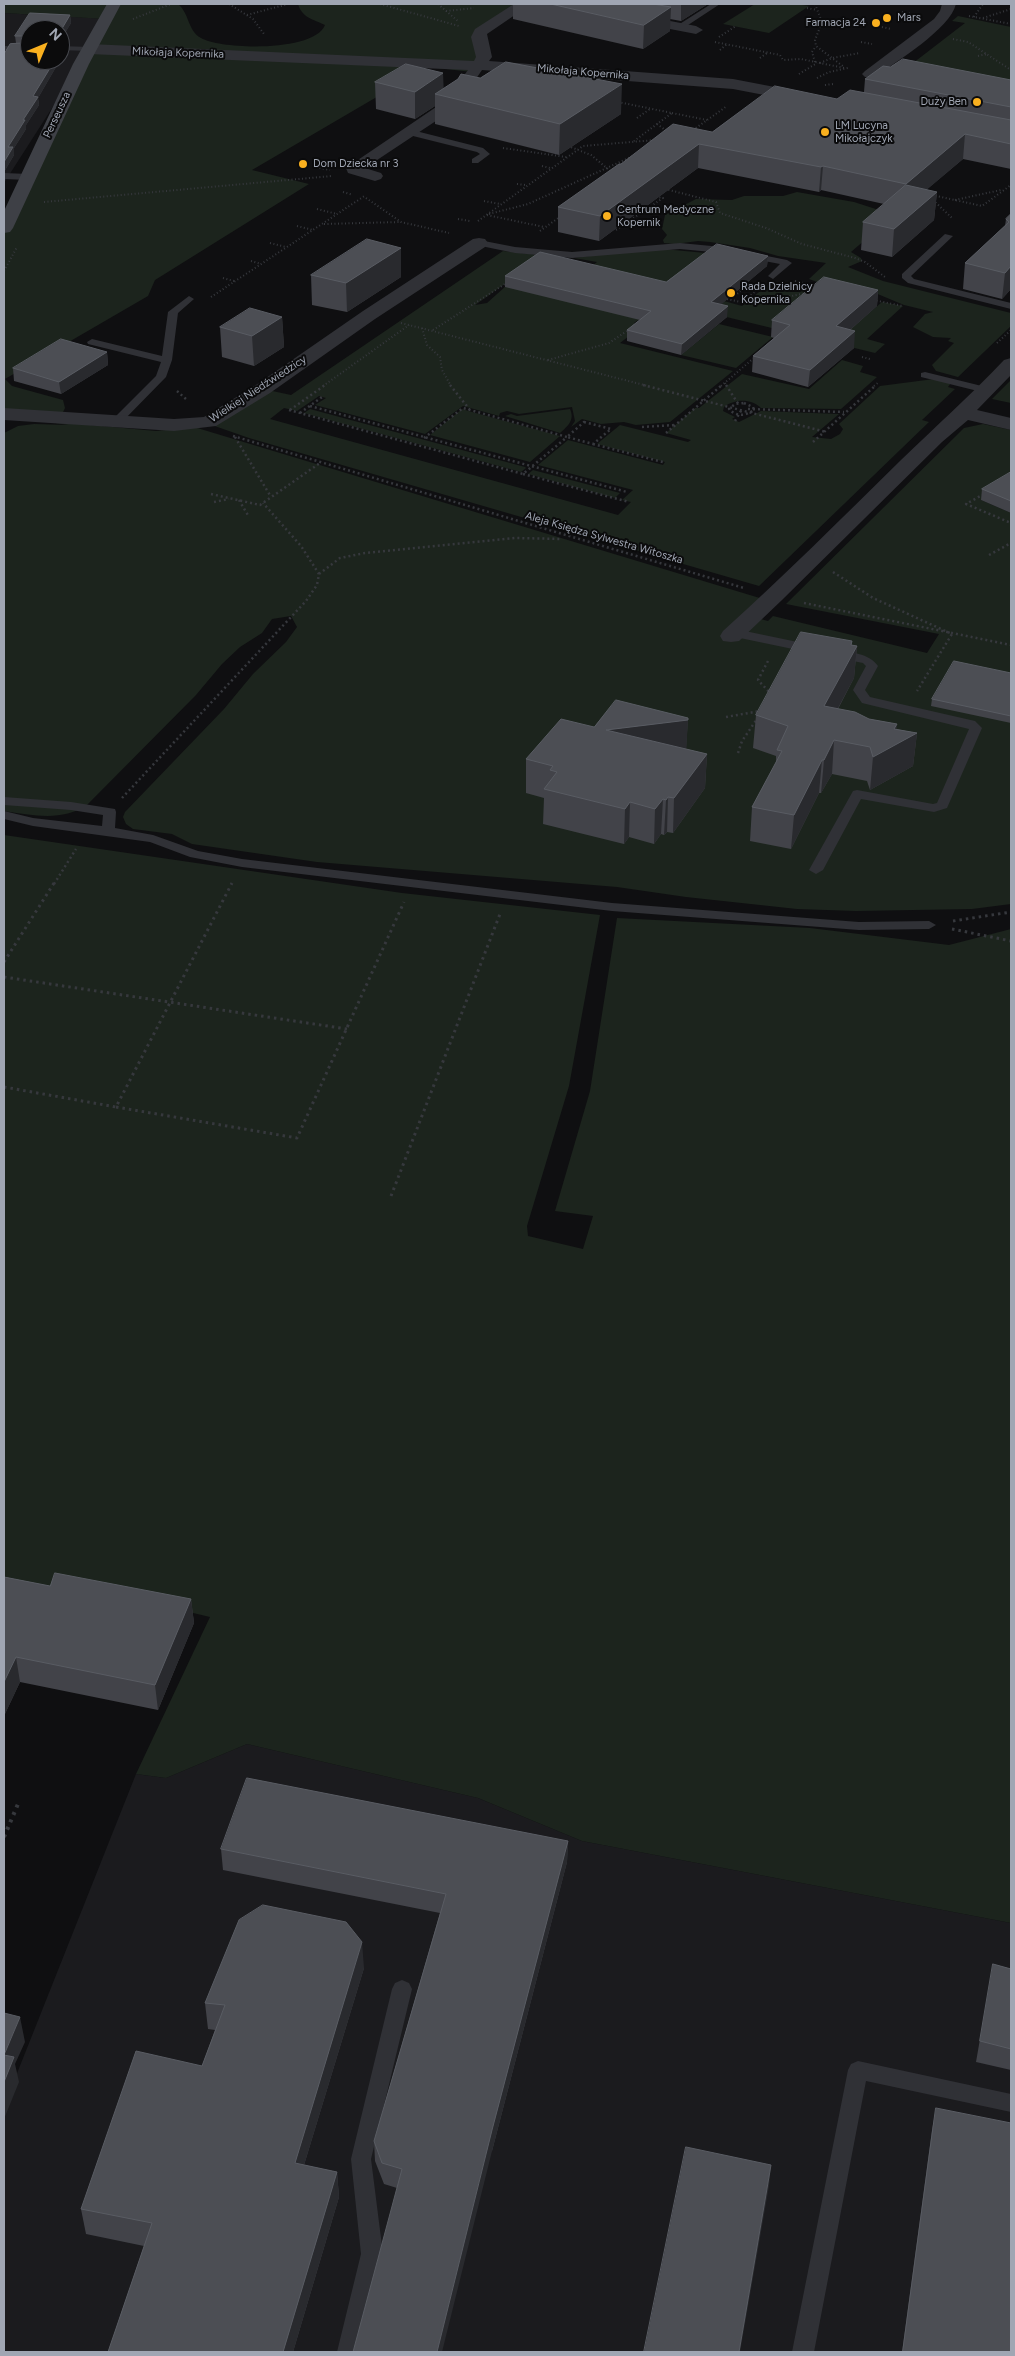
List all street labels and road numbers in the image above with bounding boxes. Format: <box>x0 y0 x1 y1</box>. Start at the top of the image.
street label: Mikołaja Kopernika <box>132 45 224 61</box>
street label: Mikołaja Kopernika <box>537 61 629 83</box>
street label: Perseusza <box>41 90 73 140</box>
street label: Wielkiej Niedźwiedzicy <box>207 353 309 425</box>
street label: Aleja Księdza Sylwestra Witoszka <box>524 509 684 567</box>

